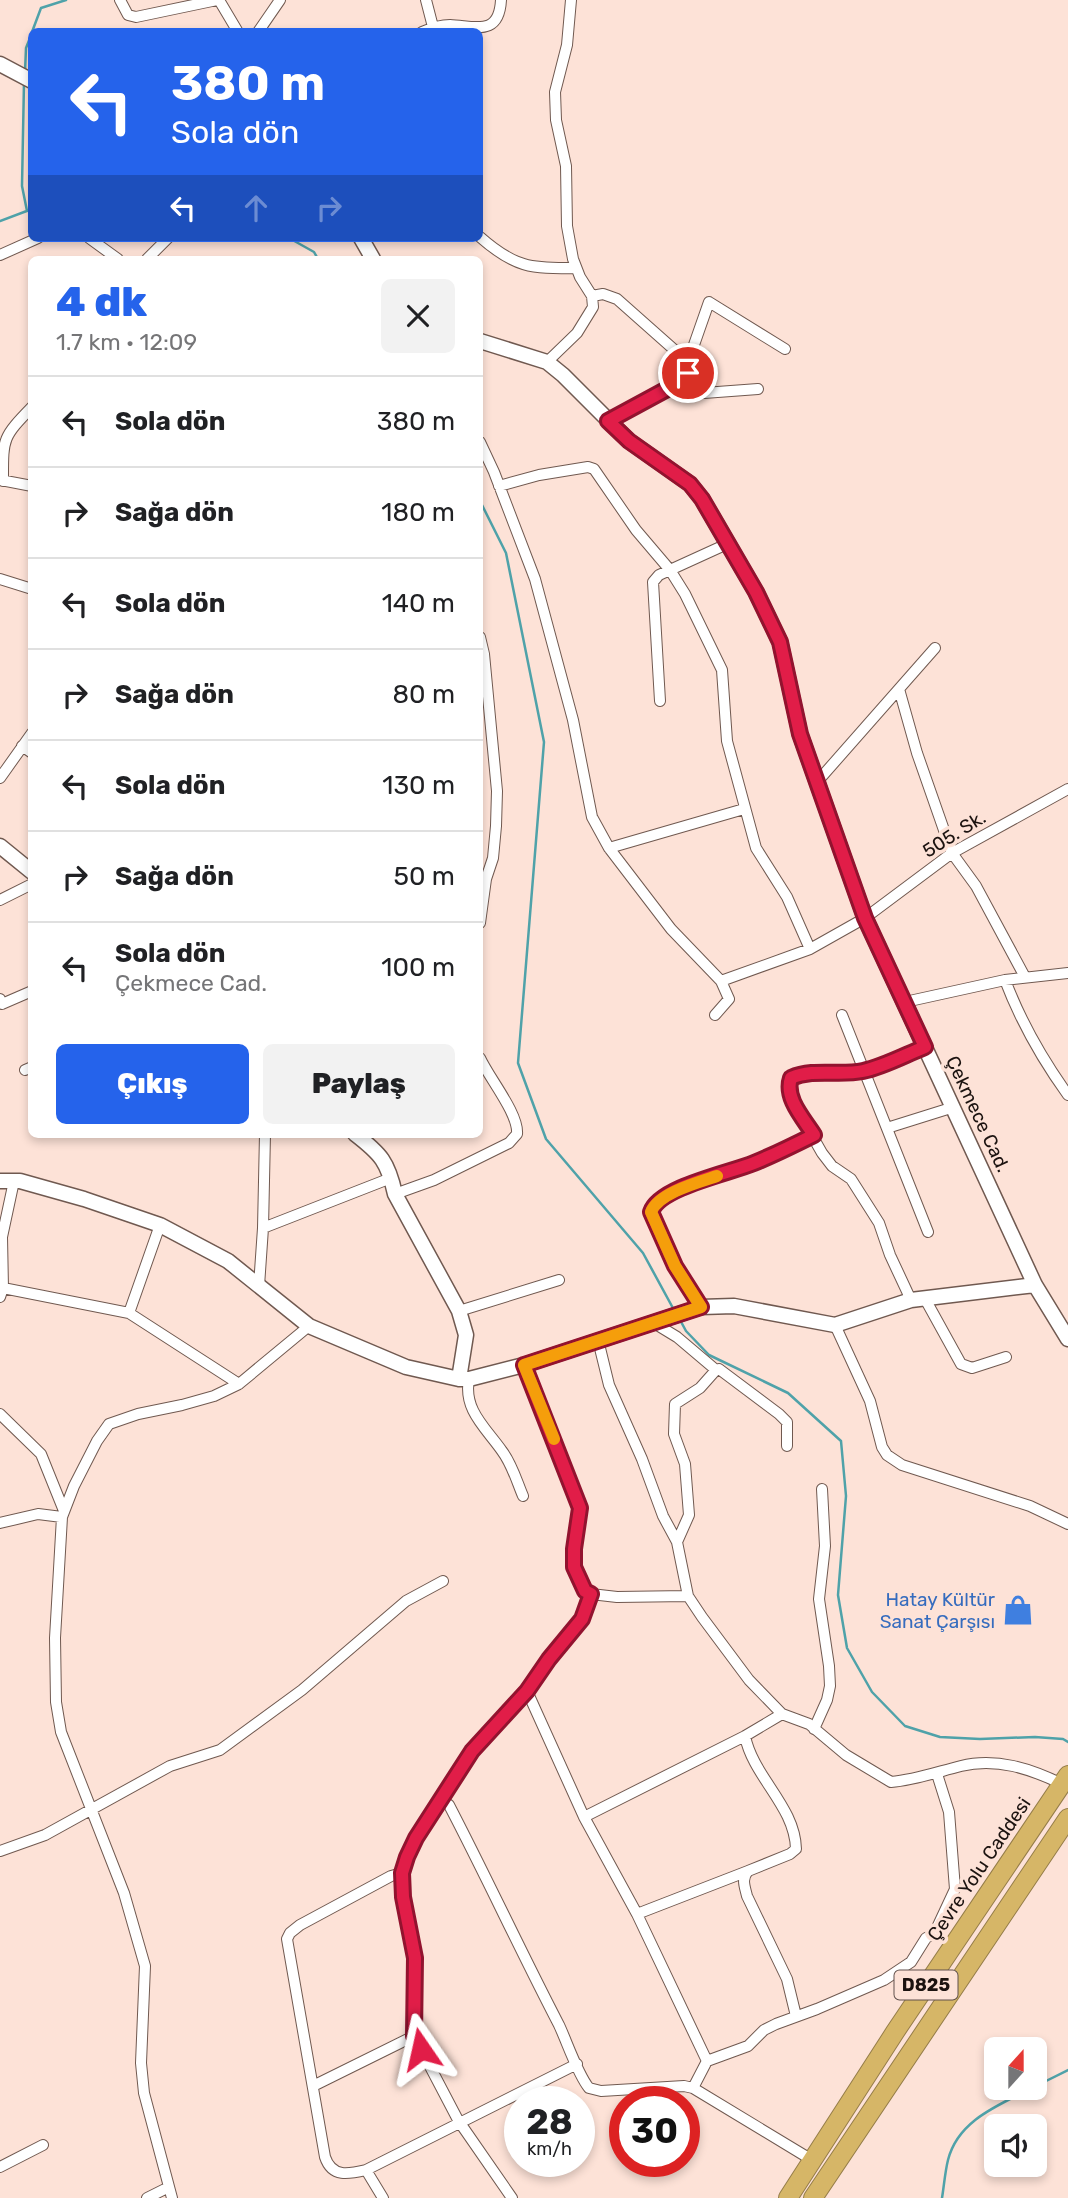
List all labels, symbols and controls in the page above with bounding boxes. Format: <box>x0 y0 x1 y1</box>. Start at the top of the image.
text: 380 m <box>171 54 325 112</box>
icon: left <box>56 56 147 147</box>
text: Sola dön <box>171 113 299 151</box>
icon: left <box>164 189 202 227</box>
icon: ahead <box>237 189 275 227</box>
icon: right <box>310 189 348 227</box>
text: 4 dk <box>56 277 147 327</box>
button: close <box>381 279 455 353</box>
text: 1.7 km · 12:09 <box>56 328 197 356</box>
pin <box>658 343 718 403</box>
icon: arrive <box>669 354 707 392</box>
icon: left <box>56 403 94 441</box>
text: Sola dön <box>115 406 225 437</box>
text: 380 m <box>377 406 455 437</box>
icon: right <box>56 494 94 532</box>
text: Sağa dön <box>115 497 234 528</box>
text: 180 m <box>381 497 455 528</box>
icon: left <box>56 585 94 623</box>
text: Sola dön <box>115 588 225 619</box>
text: 140 m <box>382 588 455 619</box>
icon: right <box>56 676 94 714</box>
text: Sağa dön <box>115 679 234 710</box>
text: 80 m <box>392 679 455 710</box>
icon: left <box>56 767 94 805</box>
text: Sola dön <box>115 770 225 801</box>
text: 130 m <box>382 770 455 801</box>
street label: 505. Sk. <box>918 806 990 862</box>
icon: right <box>56 858 94 896</box>
text: Sağa dön <box>115 861 234 892</box>
text: 50 m <box>394 861 455 892</box>
text: Sola dön <box>115 938 225 969</box>
icon: left <box>56 949 94 987</box>
text: 100 m <box>381 952 455 983</box>
text: Çekmece Cad. <box>115 969 267 997</box>
button: Çıkış <box>56 1044 249 1124</box>
button: Paylaş <box>263 1044 455 1124</box>
street label: Çekmece Cad. <box>941 1052 1015 1176</box>
place label: Hatay Kültür Sanat Çarşısı <box>880 1588 996 1633</box>
shop icon: Hatay Kültür Sanat Çarşısı <box>1001 1593 1035 1627</box>
street label: Çevre Yolu Caddesi <box>922 1793 1036 1945</box>
road number: D825 <box>894 1970 958 1999</box>
position arrow <box>384 2012 458 2086</box>
north arrow <box>984 2037 1046 2100</box>
map controls <box>984 2037 1047 2177</box>
speed limit sign: 30 <box>609 2086 700 2177</box>
text: 28 <box>526 2101 573 2143</box>
button: sound <box>984 2114 1047 2177</box>
text: km/h <box>527 2138 572 2160</box>

